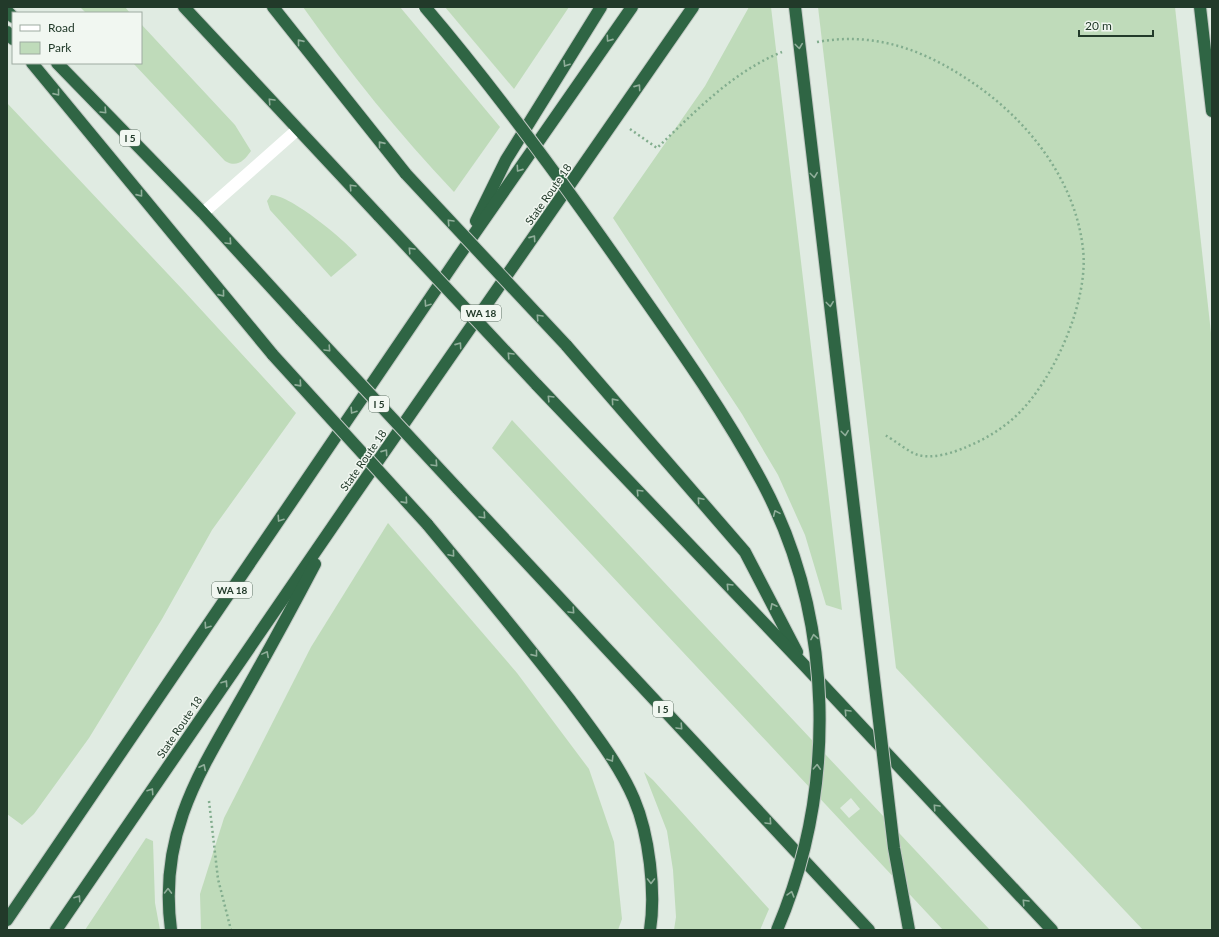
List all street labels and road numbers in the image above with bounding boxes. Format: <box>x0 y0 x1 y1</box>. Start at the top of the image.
road number: I 5 <box>120 130 140 146</box>
street label: State Route 18 <box>522 161 574 227</box>
road number: WA 18 <box>461 305 501 321</box>
road number: I 5 <box>369 396 389 412</box>
street label: State Route 18 <box>337 427 389 493</box>
road number: WA 18 <box>212 582 252 598</box>
street label: State Route 18 <box>154 694 204 760</box>
road number: I 5 <box>653 701 673 717</box>

